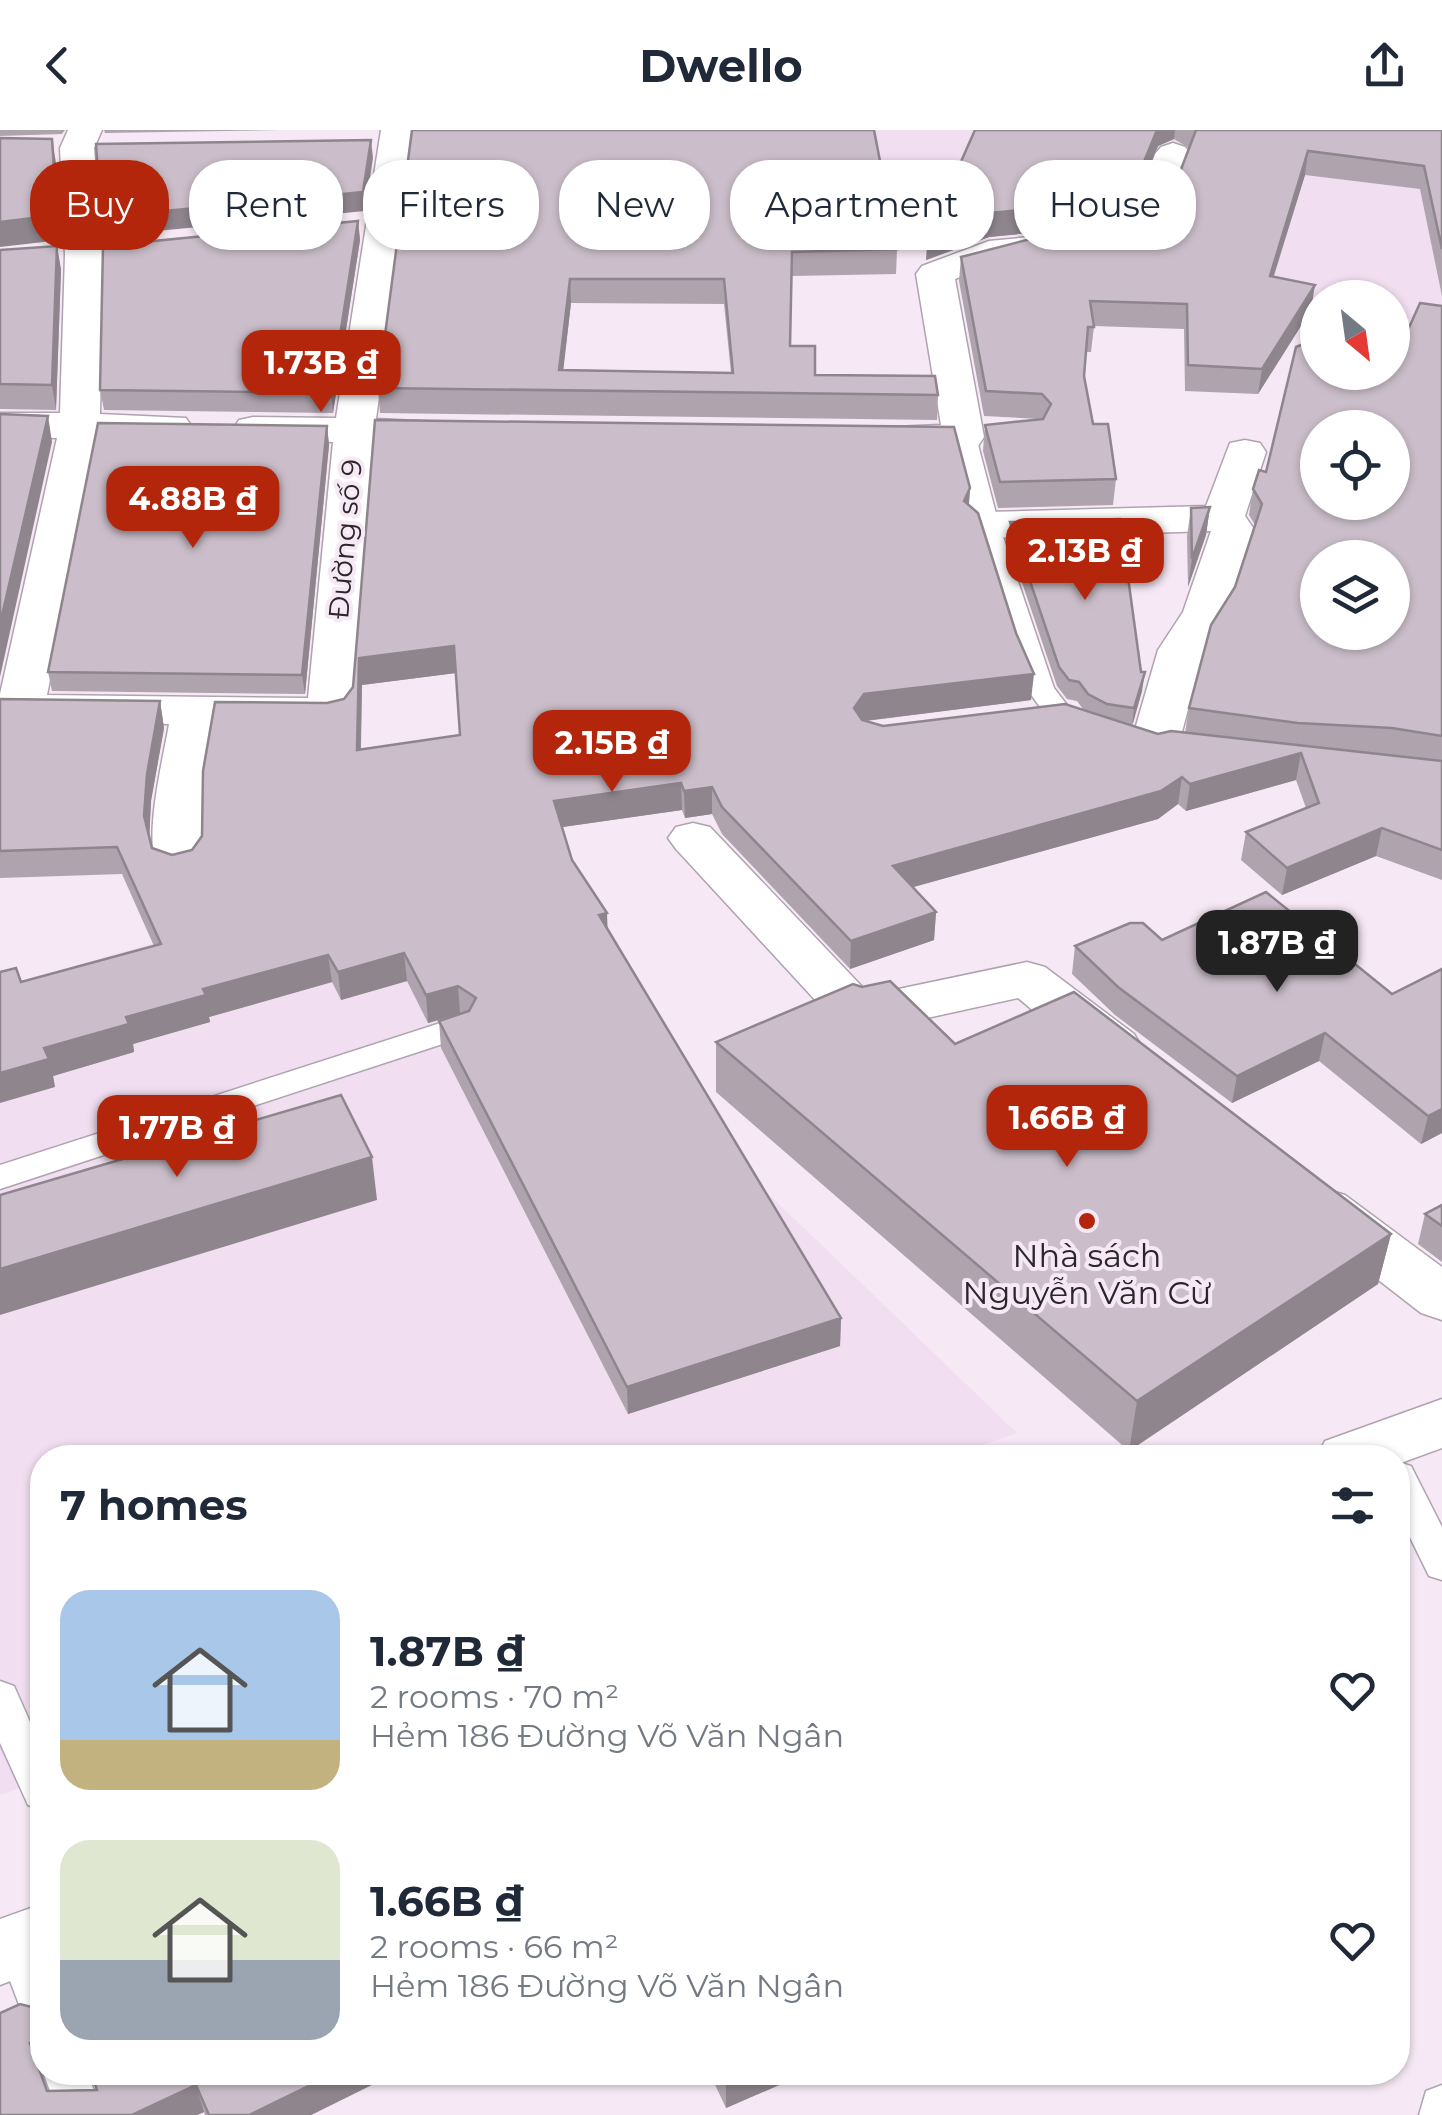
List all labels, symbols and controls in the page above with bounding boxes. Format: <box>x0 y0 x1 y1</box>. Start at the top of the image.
icon: back <box>30 38 85 93</box>
text: Dwello <box>639 38 803 93</box>
icon: share <box>1357 38 1412 93</box>
chip: Buy <box>30 160 169 250</box>
chip: Rent <box>189 160 343 250</box>
chip: Filters <box>363 160 539 250</box>
chip: New <box>559 160 710 250</box>
chip: Apartment <box>730 160 994 250</box>
chip: House <box>1014 160 1196 250</box>
north arrow <box>1300 280 1410 390</box>
map controls <box>1300 280 1410 650</box>
pin: 1.73B ₫ <box>229 330 413 415</box>
text: 1.73B ₫ <box>264 343 378 382</box>
button: locate <box>1300 410 1410 520</box>
street label: Đường số 9 <box>321 458 369 620</box>
pin: 4.88B ₫ <box>101 466 285 551</box>
text: 4.88B ₫ <box>128 479 258 518</box>
pin: 2.13B ₫ <box>993 518 1177 603</box>
text: 2.13B ₫ <box>1028 531 1142 570</box>
button: layers <box>1300 540 1410 650</box>
pin: 2.15B ₫ <box>520 710 704 795</box>
text: 2.15B ₫ <box>555 723 669 762</box>
pin: 1.87B ₫ <box>1185 910 1369 995</box>
text: 1.87B ₫ <box>1218 923 1336 962</box>
pin: 1.66B ₫ <box>975 1085 1159 1170</box>
pin: 1.77B ₫ <box>85 1095 269 1180</box>
text: 1.66B ₫ <box>1009 1098 1125 1137</box>
text: 1.77B ₫ <box>119 1108 235 1147</box>
marker: Nhà sách Nguyễn Văn Cừ <box>1076 1210 1098 1232</box>
place label: Nhà sách Nguyễn Văn Cừ <box>963 1236 1212 1312</box>
icon: filters <box>1325 1478 1380 1533</box>
text: 7 homes <box>60 1479 248 1531</box>
text: 1.87B ₫ <box>370 1625 525 1677</box>
icon: home <box>140 1630 260 1750</box>
icon: heart <box>1325 1663 1380 1718</box>
text: 2 rooms · 70 m² <box>370 1677 619 1716</box>
text: Hẻm 186 Đường Võ Văn Ngân <box>370 1716 844 1755</box>
text: 1.66B ₫ <box>370 1875 524 1927</box>
icon: home <box>140 1880 260 2000</box>
icon: heart <box>1325 1913 1380 1968</box>
text: 2 rooms · 66 m² <box>370 1927 619 1966</box>
text: Hẻm 186 Đường Võ Văn Ngân <box>370 1966 844 2005</box>

